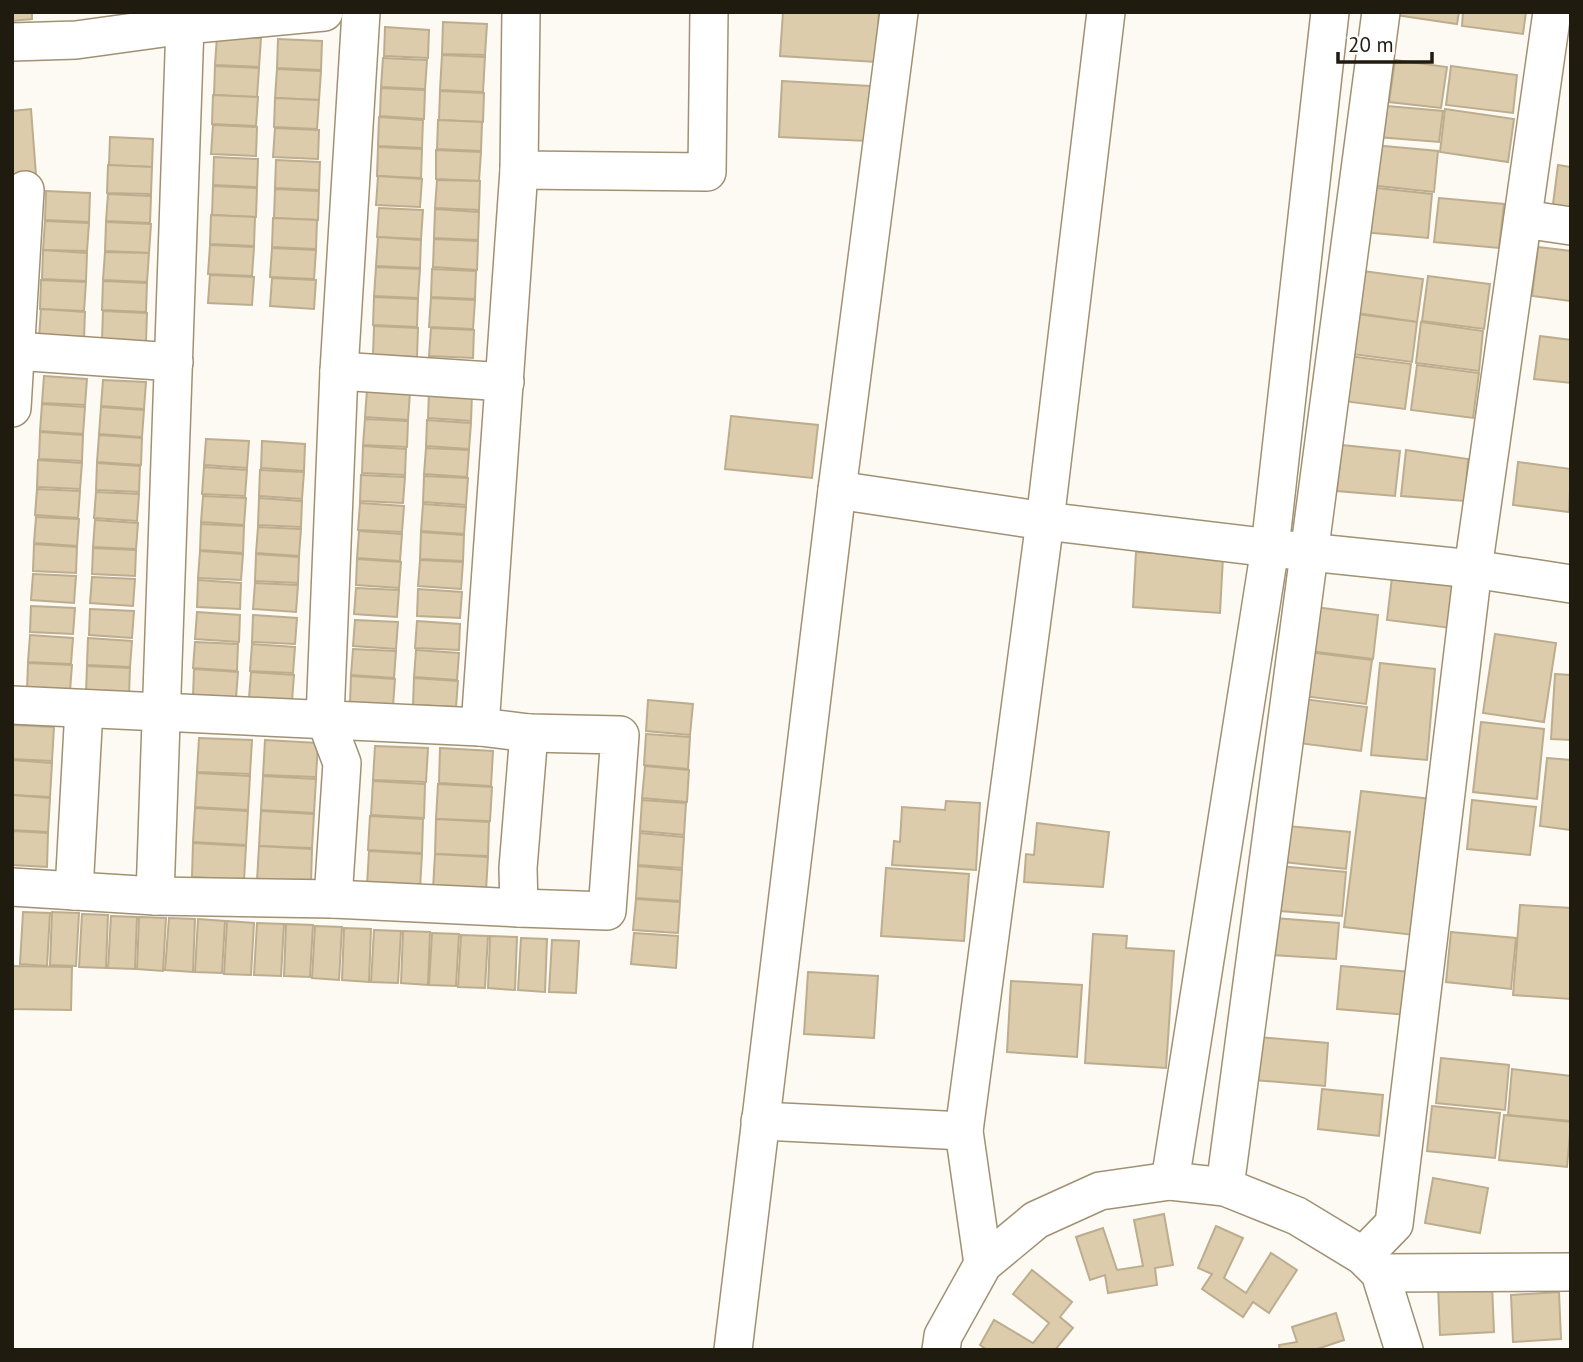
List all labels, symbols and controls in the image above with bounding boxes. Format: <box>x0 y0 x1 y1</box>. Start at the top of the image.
scale bar <box>1338 21 1432 65</box>
text: 20 m <box>1348 31 1394 58</box>

